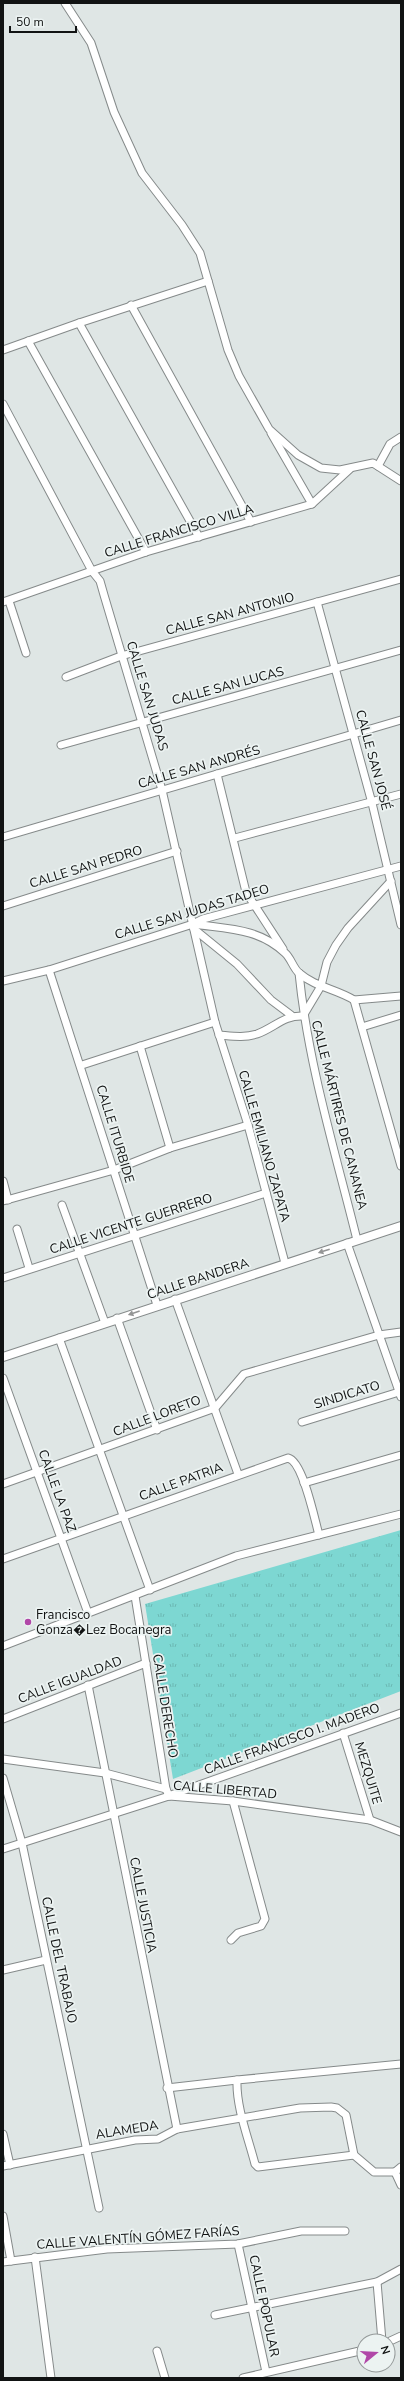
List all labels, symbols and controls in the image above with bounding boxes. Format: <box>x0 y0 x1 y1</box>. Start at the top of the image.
scale bar <box>10 8 76 34</box>
text: 50 m <box>16 14 44 30</box>
street label: CALLE FRANCISCO VILLA <box>102 500 256 562</box>
street label: CALLE SAN ANTONIO <box>164 588 296 640</box>
street label: CALLE SAN JUDAS <box>122 639 172 753</box>
street label: CALLE SAN LUCAS <box>170 662 286 710</box>
street label: CALLE SAN JOSÉ <box>351 708 396 812</box>
street label: CALLE SAN ANDRÉS <box>136 740 262 793</box>
street label: CALLE SAN PEDRO <box>27 841 145 893</box>
street label: CALLE SAN JUDAS TADEO <box>112 880 272 944</box>
street label: CALLE MÁRTIRES DE CANANEA <box>307 1018 372 1212</box>
street label: CALLE EMILIANO ZAPATA <box>234 1068 294 1224</box>
street label: CALLE ITURBIDE <box>92 1083 138 1185</box>
street label: CALLE VICENTE GUERRERO <box>47 1189 215 1259</box>
one-way arrow <box>317 1248 329 1254</box>
street label: CALLE BANDERA <box>145 1254 252 1304</box>
one-way arrow <box>127 1310 139 1316</box>
street label: SINDICATO <box>312 1376 382 1414</box>
street label: CALLE LORETO <box>110 1391 204 1441</box>
street label: CALLE LA PAZ <box>34 1447 80 1535</box>
street label: CALLE PATRIA <box>137 1458 226 1506</box>
place label: Francisco Gonza�Lez Bocanegra <box>36 1606 171 1639</box>
marker: Francisco Gonza�Lez Bocanegra <box>23 1617 33 1627</box>
street label: CALLE IGUALDAD <box>15 1652 125 1708</box>
street label: CALLE DERECHO <box>148 1653 182 1759</box>
street label: CALLE FRANCISCO I. MADERO <box>202 1699 382 1779</box>
street label: MEZQUITE <box>350 1740 386 1806</box>
street label: CALLE LIBERTAD <box>172 1776 278 1804</box>
street label: CALLE JUSTICIA <box>125 1856 161 1955</box>
street label: CALLE DEL TRABAJO <box>37 1895 81 2025</box>
street label: ALAMEDA <box>94 2116 160 2144</box>
street label: CALLE VALENTÍN GÓMEZ FARÍAS <box>36 2221 240 2254</box>
street label: CALLE POPULAR <box>244 2253 284 2359</box>
north arrow <box>356 2333 396 2373</box>
text: N <box>377 2344 393 2356</box>

